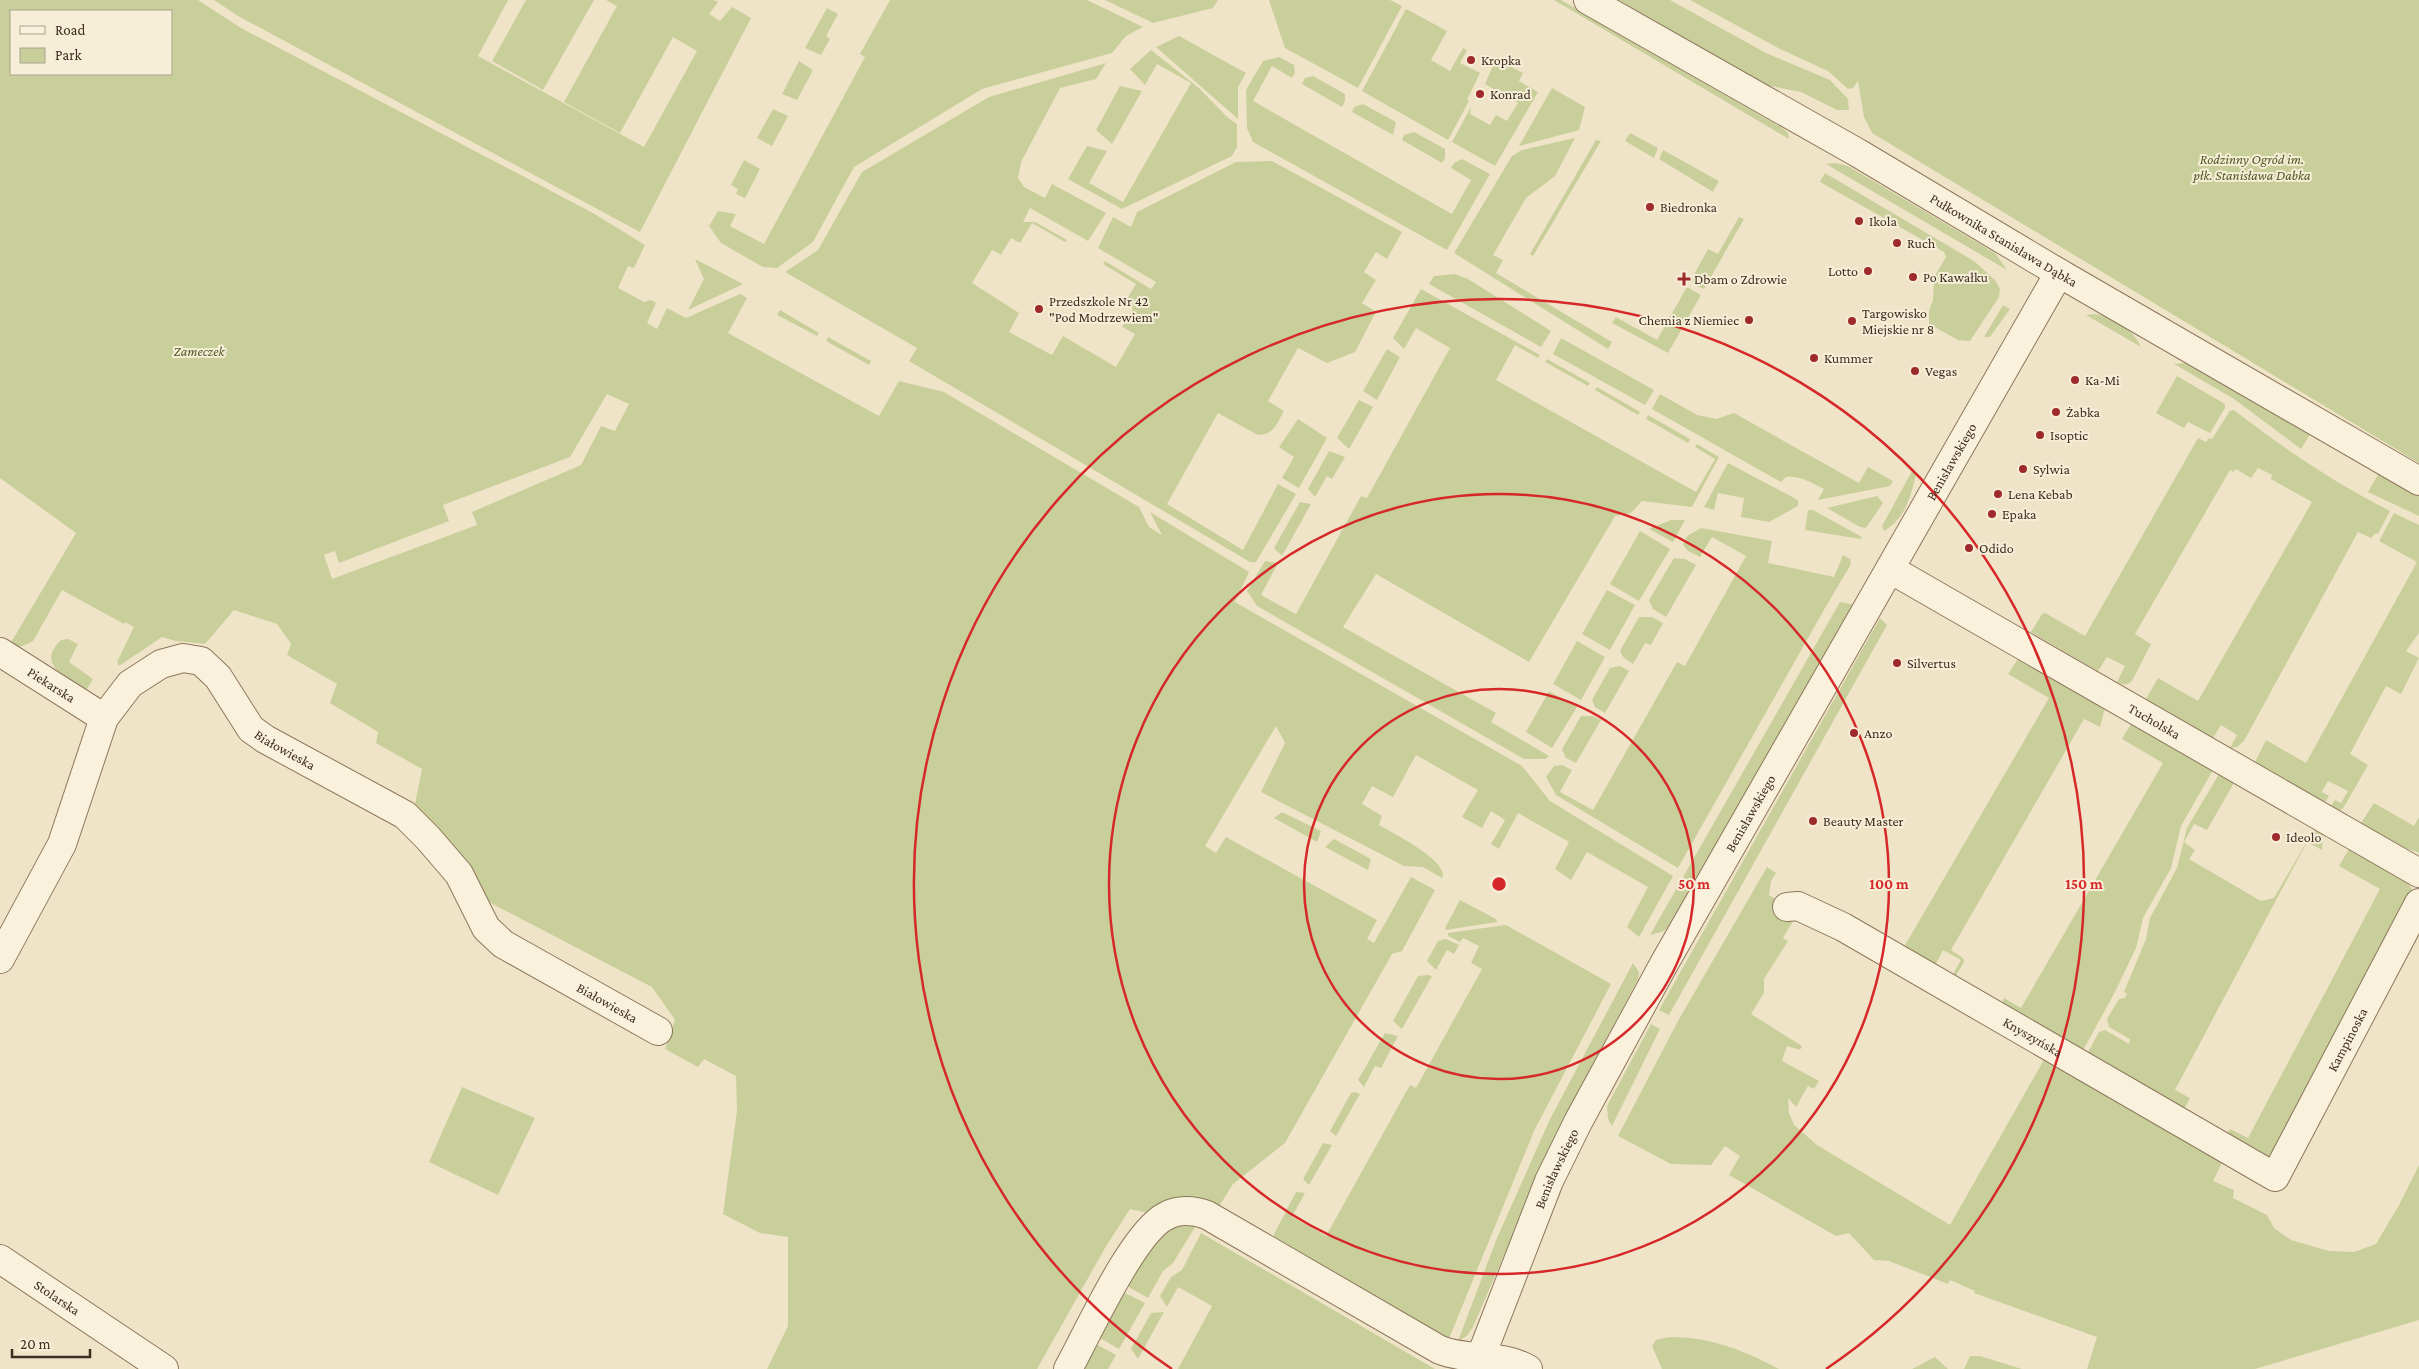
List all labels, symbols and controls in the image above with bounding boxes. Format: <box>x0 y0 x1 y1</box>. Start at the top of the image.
legend <box>10 10 172 75</box>
text: Road <box>55 22 86 38</box>
text: Park <box>55 47 82 63</box>
place label: Kropka <box>1481 52 1522 68</box>
marker: Kropka <box>1465 54 1477 66</box>
place label: Konrad <box>1490 86 1532 102</box>
marker: Konrad <box>1474 88 1486 100</box>
park label: Rodzinny Ogród im. płk. Stanisława Dabka <box>2192 151 2311 183</box>
street label: Pułkownika Stanisława Dąbka <box>1927 190 2081 290</box>
place label: Biedronka <box>1660 199 1718 215</box>
marker: Biedronka <box>1644 201 1656 213</box>
place label: Ikola <box>1869 213 1897 229</box>
marker: Ikola <box>1853 215 1865 227</box>
place label: Ruch <box>1907 235 1936 251</box>
marker: Ruch <box>1891 237 1903 249</box>
place label: Lotto <box>1828 263 1858 279</box>
marker: Lotto <box>1862 265 1874 277</box>
place label: Po Kawałku <box>1923 269 1989 285</box>
place label: Dbam o Zdrowie <box>1694 271 1787 287</box>
marker: Po Kawałku <box>1907 271 1919 283</box>
marker: Dbam o Zdrowie <box>1678 273 1690 285</box>
place label: Przedszkole Nr 42 "Pod Modrzewiem" <box>1049 293 1158 325</box>
marker: Przedszkole Nr 42 "Pod Modrzewiem" <box>1033 303 1045 315</box>
place label: Targowisko Miejskie nr 8 <box>1862 305 1934 338</box>
place label: Chemia z Niemiec <box>1639 312 1739 328</box>
marker: Chemia z Niemiec <box>1743 314 1755 326</box>
marker: Targowisko Miejskie nr 8 <box>1846 315 1858 327</box>
park label: Zameczek <box>173 343 225 359</box>
place label: Kummer <box>1824 350 1873 366</box>
marker: Kummer <box>1808 352 1820 364</box>
place label: Vegas <box>1925 363 1957 379</box>
marker: Vegas <box>1909 365 1921 377</box>
place label: Ka-Mi <box>2085 372 2120 388</box>
marker: Ka-Mi <box>2069 374 2081 386</box>
place label: Żabka <box>2066 404 2101 420</box>
marker: Żabka <box>2050 406 2062 418</box>
street label: Benisławskiego <box>1923 420 1980 503</box>
place label: Isoptic <box>2050 427 2088 443</box>
marker: Isoptic <box>2034 429 2046 441</box>
place label: Sylwia <box>2033 461 2071 477</box>
marker: Sylwia <box>2017 463 2029 475</box>
place label: Lena Kebab <box>2008 486 2073 502</box>
marker: Lena Kebab <box>1992 488 2004 500</box>
place label: Epaka <box>2002 506 2037 522</box>
marker: Epaka <box>1986 508 1998 520</box>
place label: Odido <box>1979 540 2014 556</box>
marker: Odido <box>1963 542 1975 554</box>
place label: Silvertus <box>1907 655 1956 671</box>
marker: Silvertus <box>1891 657 1903 669</box>
street label: Piekarska <box>25 664 79 706</box>
street label: Tucholska <box>2126 700 2184 742</box>
place label: Anzo <box>1864 725 1892 741</box>
street label: Białowieska <box>251 726 319 773</box>
marker: Anzo <box>1848 727 1860 739</box>
street label: Benisławskiego <box>1722 772 1779 855</box>
place label: Beauty Master <box>1823 813 1904 829</box>
marker: Beauty Master <box>1807 815 1819 827</box>
place label: Ideolo <box>2286 829 2321 845</box>
marker: Ideolo <box>2270 831 2282 843</box>
centre of rings <box>1490 875 1508 893</box>
text: 50 m <box>1678 876 1710 892</box>
text: 100 m <box>1869 876 1909 892</box>
text: 150 m <box>2065 876 2103 892</box>
street label: Białowieska <box>574 979 641 1026</box>
street label: Kampinoska <box>2324 1005 2371 1074</box>
street label: Knyszyńska <box>2000 1013 2066 1061</box>
street label: Benisławskiego <box>1531 1126 1582 1211</box>
street label: Stolarska <box>31 1276 84 1319</box>
scale bar <box>12 1326 90 1358</box>
text: 20 m <box>20 1336 51 1352</box>

